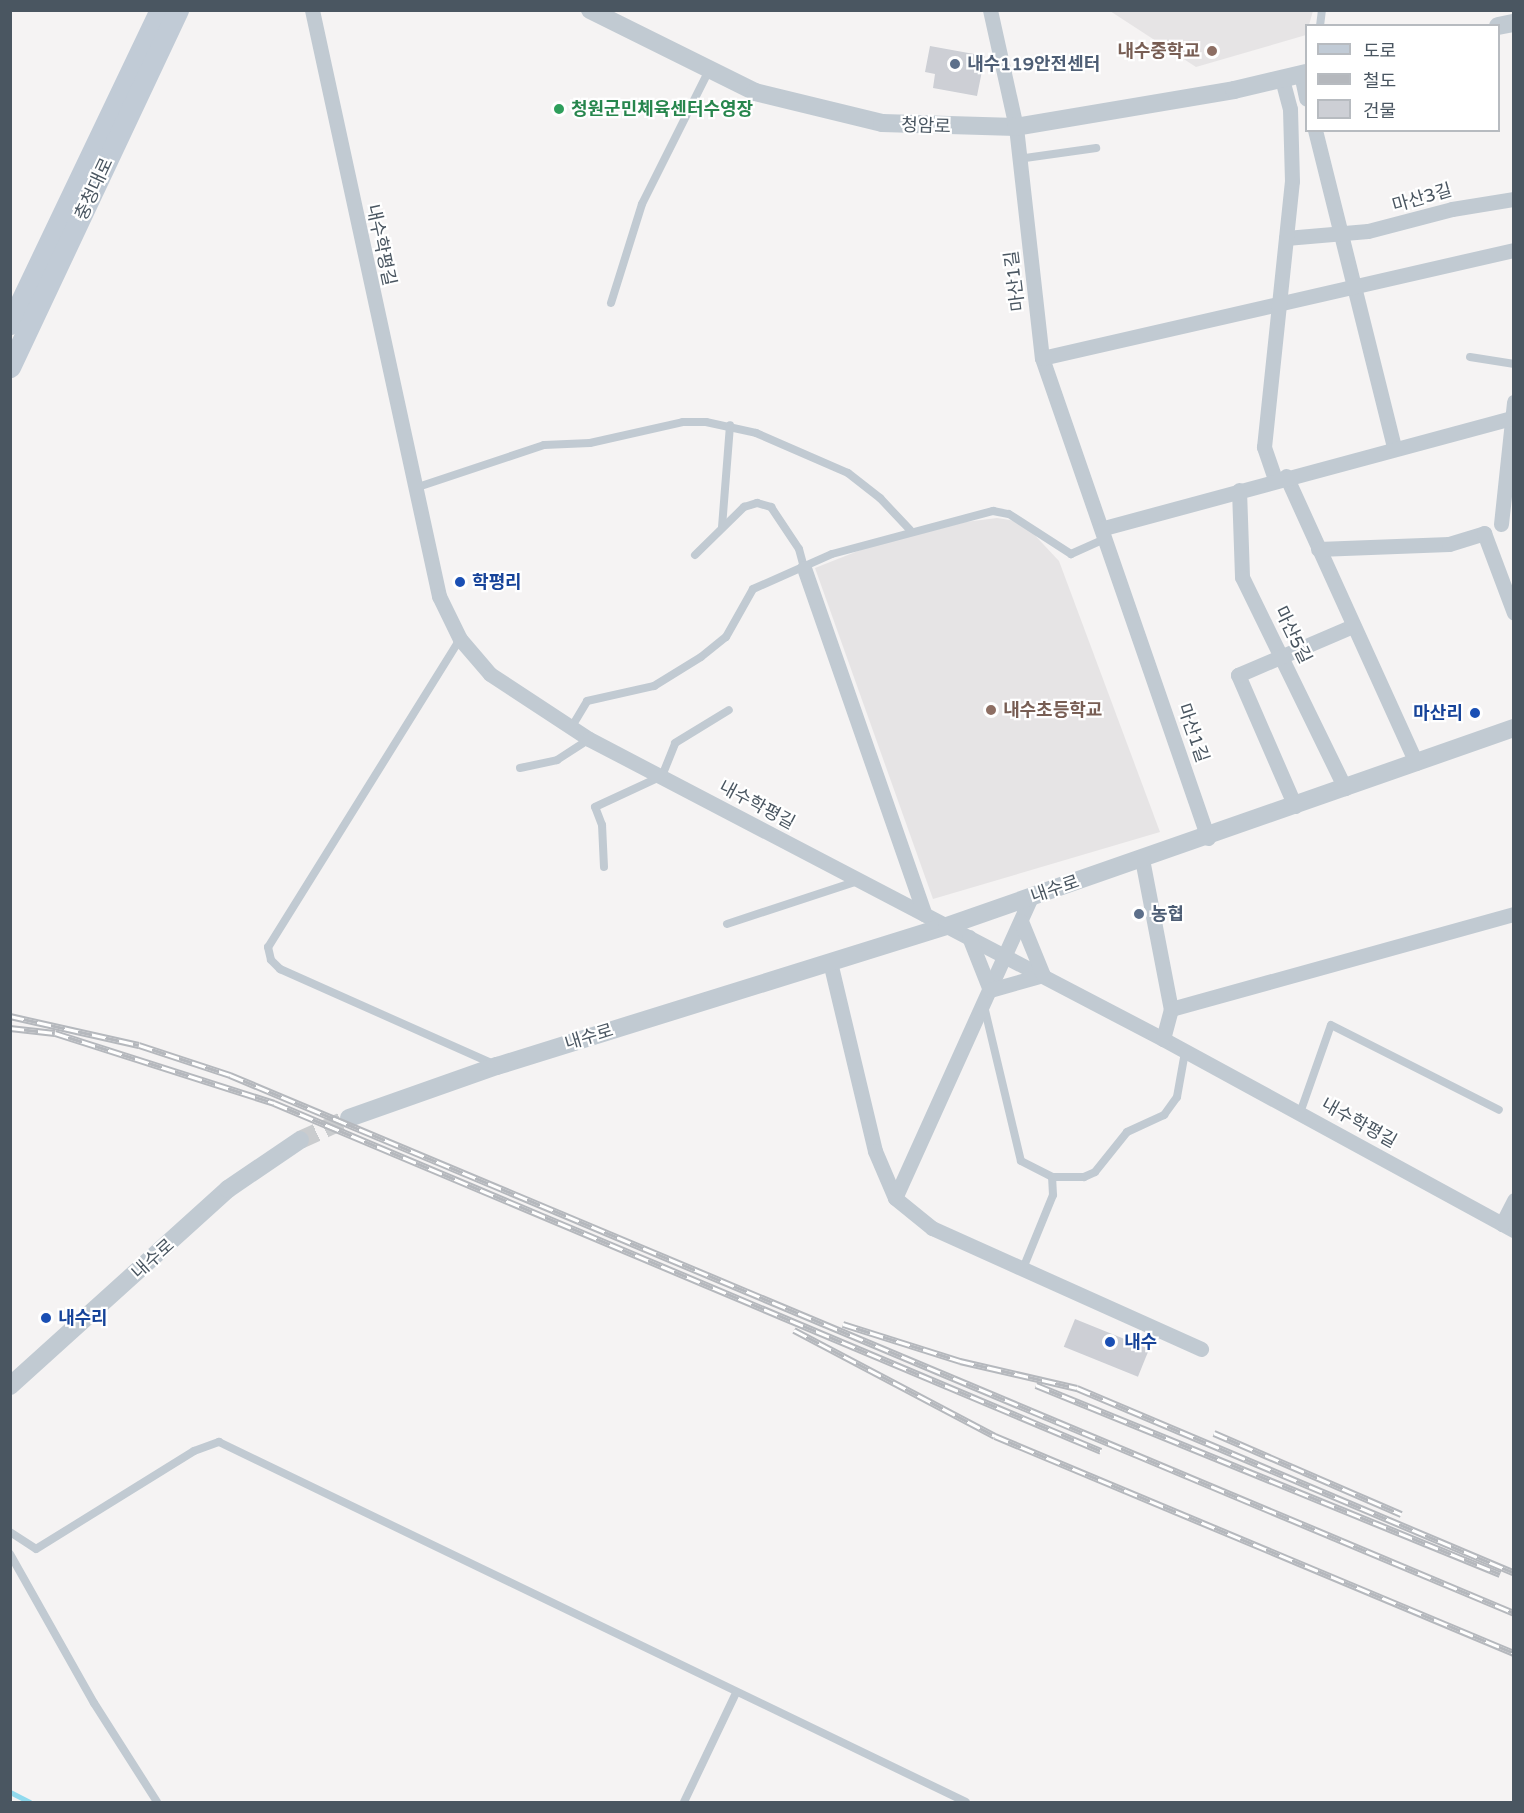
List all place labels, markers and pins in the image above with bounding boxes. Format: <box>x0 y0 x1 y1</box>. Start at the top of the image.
place label: 내수중학교 <box>1117 40 1200 62</box>
marker: 내수중학교 <box>1205 44 1219 58</box>
place label: 내수119안전센터 <box>967 53 1100 75</box>
marker: 내수119안전센터 <box>948 57 962 71</box>
place label: 청원군민체육센터수영장 <box>571 98 753 120</box>
marker: 청원군민체육센터수영장 <box>552 102 566 116</box>
place label: 학평리 <box>472 571 522 593</box>
marker: 학평리 <box>453 575 467 589</box>
place label: 내수초등학교 <box>1003 699 1102 721</box>
place label: 마산리 <box>1413 702 1463 724</box>
marker: 내수초등학교 <box>984 703 998 717</box>
marker: 마산리 <box>1468 706 1482 720</box>
place label: 농협 <box>1151 903 1184 925</box>
marker: 농협 <box>1132 907 1146 921</box>
place label: 내수리 <box>58 1307 108 1329</box>
marker: 내수리 <box>39 1311 53 1325</box>
place label: 내수 <box>1124 1331 1157 1353</box>
marker: 내수 <box>1101 1333 1119 1351</box>

